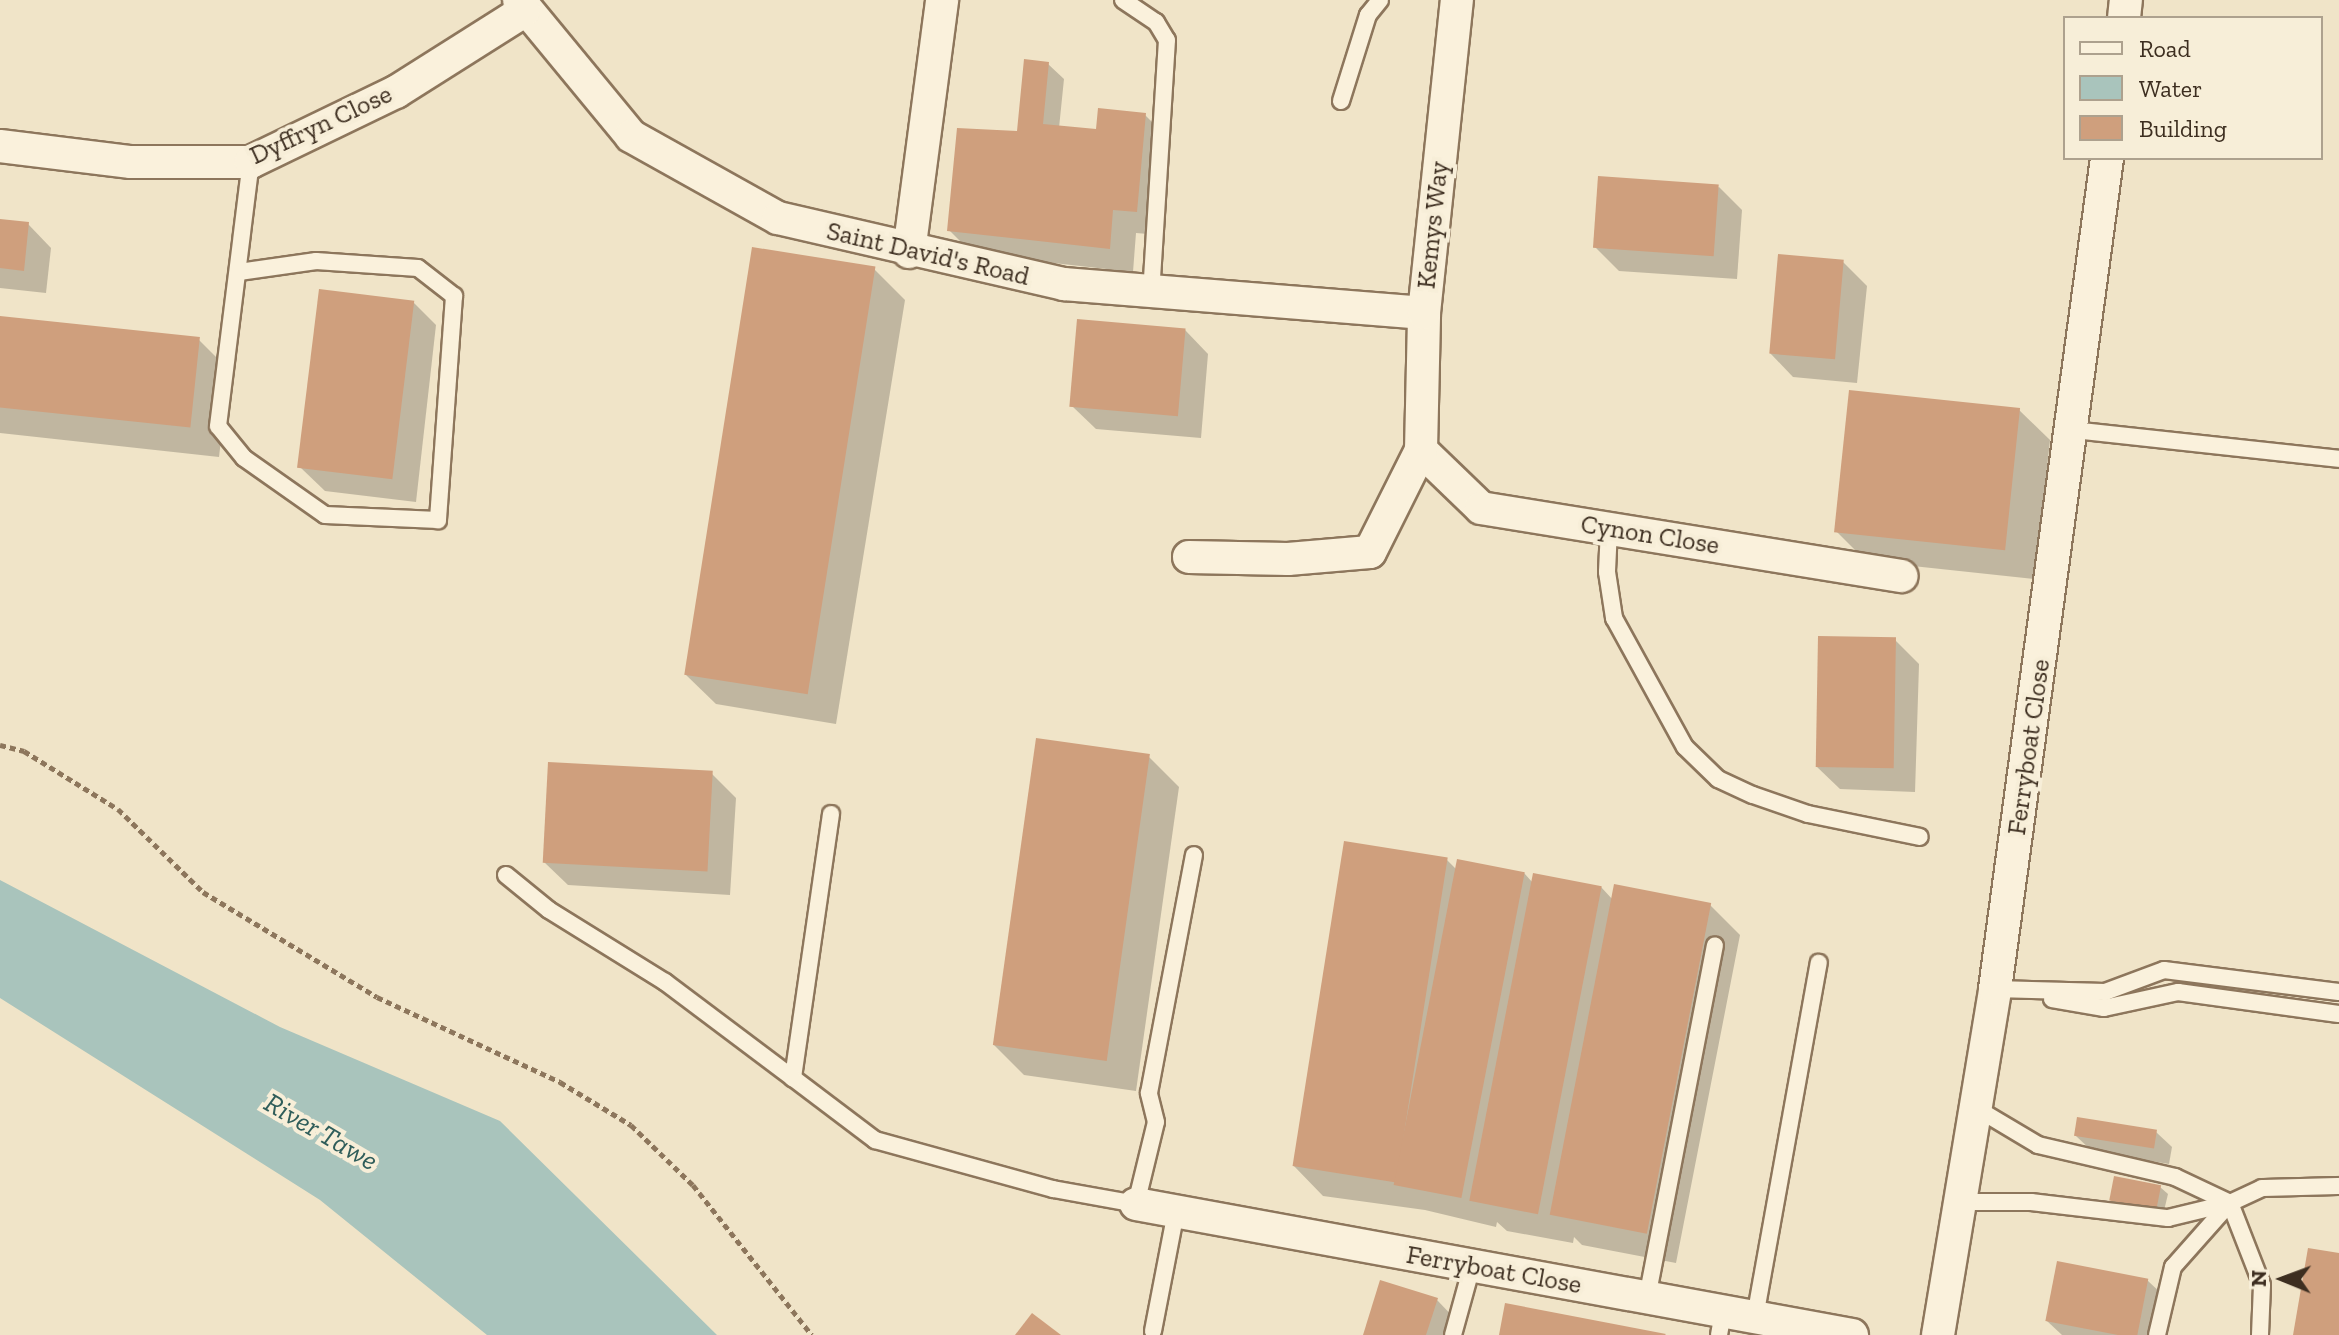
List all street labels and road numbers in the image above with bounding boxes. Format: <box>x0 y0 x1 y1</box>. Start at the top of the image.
street label: Dyffryn Close <box>245 78 397 172</box>
street label: Kemys Way <box>1411 159 1455 291</box>
street label: Saint David's Road <box>824 216 1032 292</box>
street label: Cynon Close <box>1579 509 1721 561</box>
street label: Ferryboat Close <box>2001 657 2057 837</box>
street label: Ferryboat Close <box>1404 1239 1584 1301</box>

